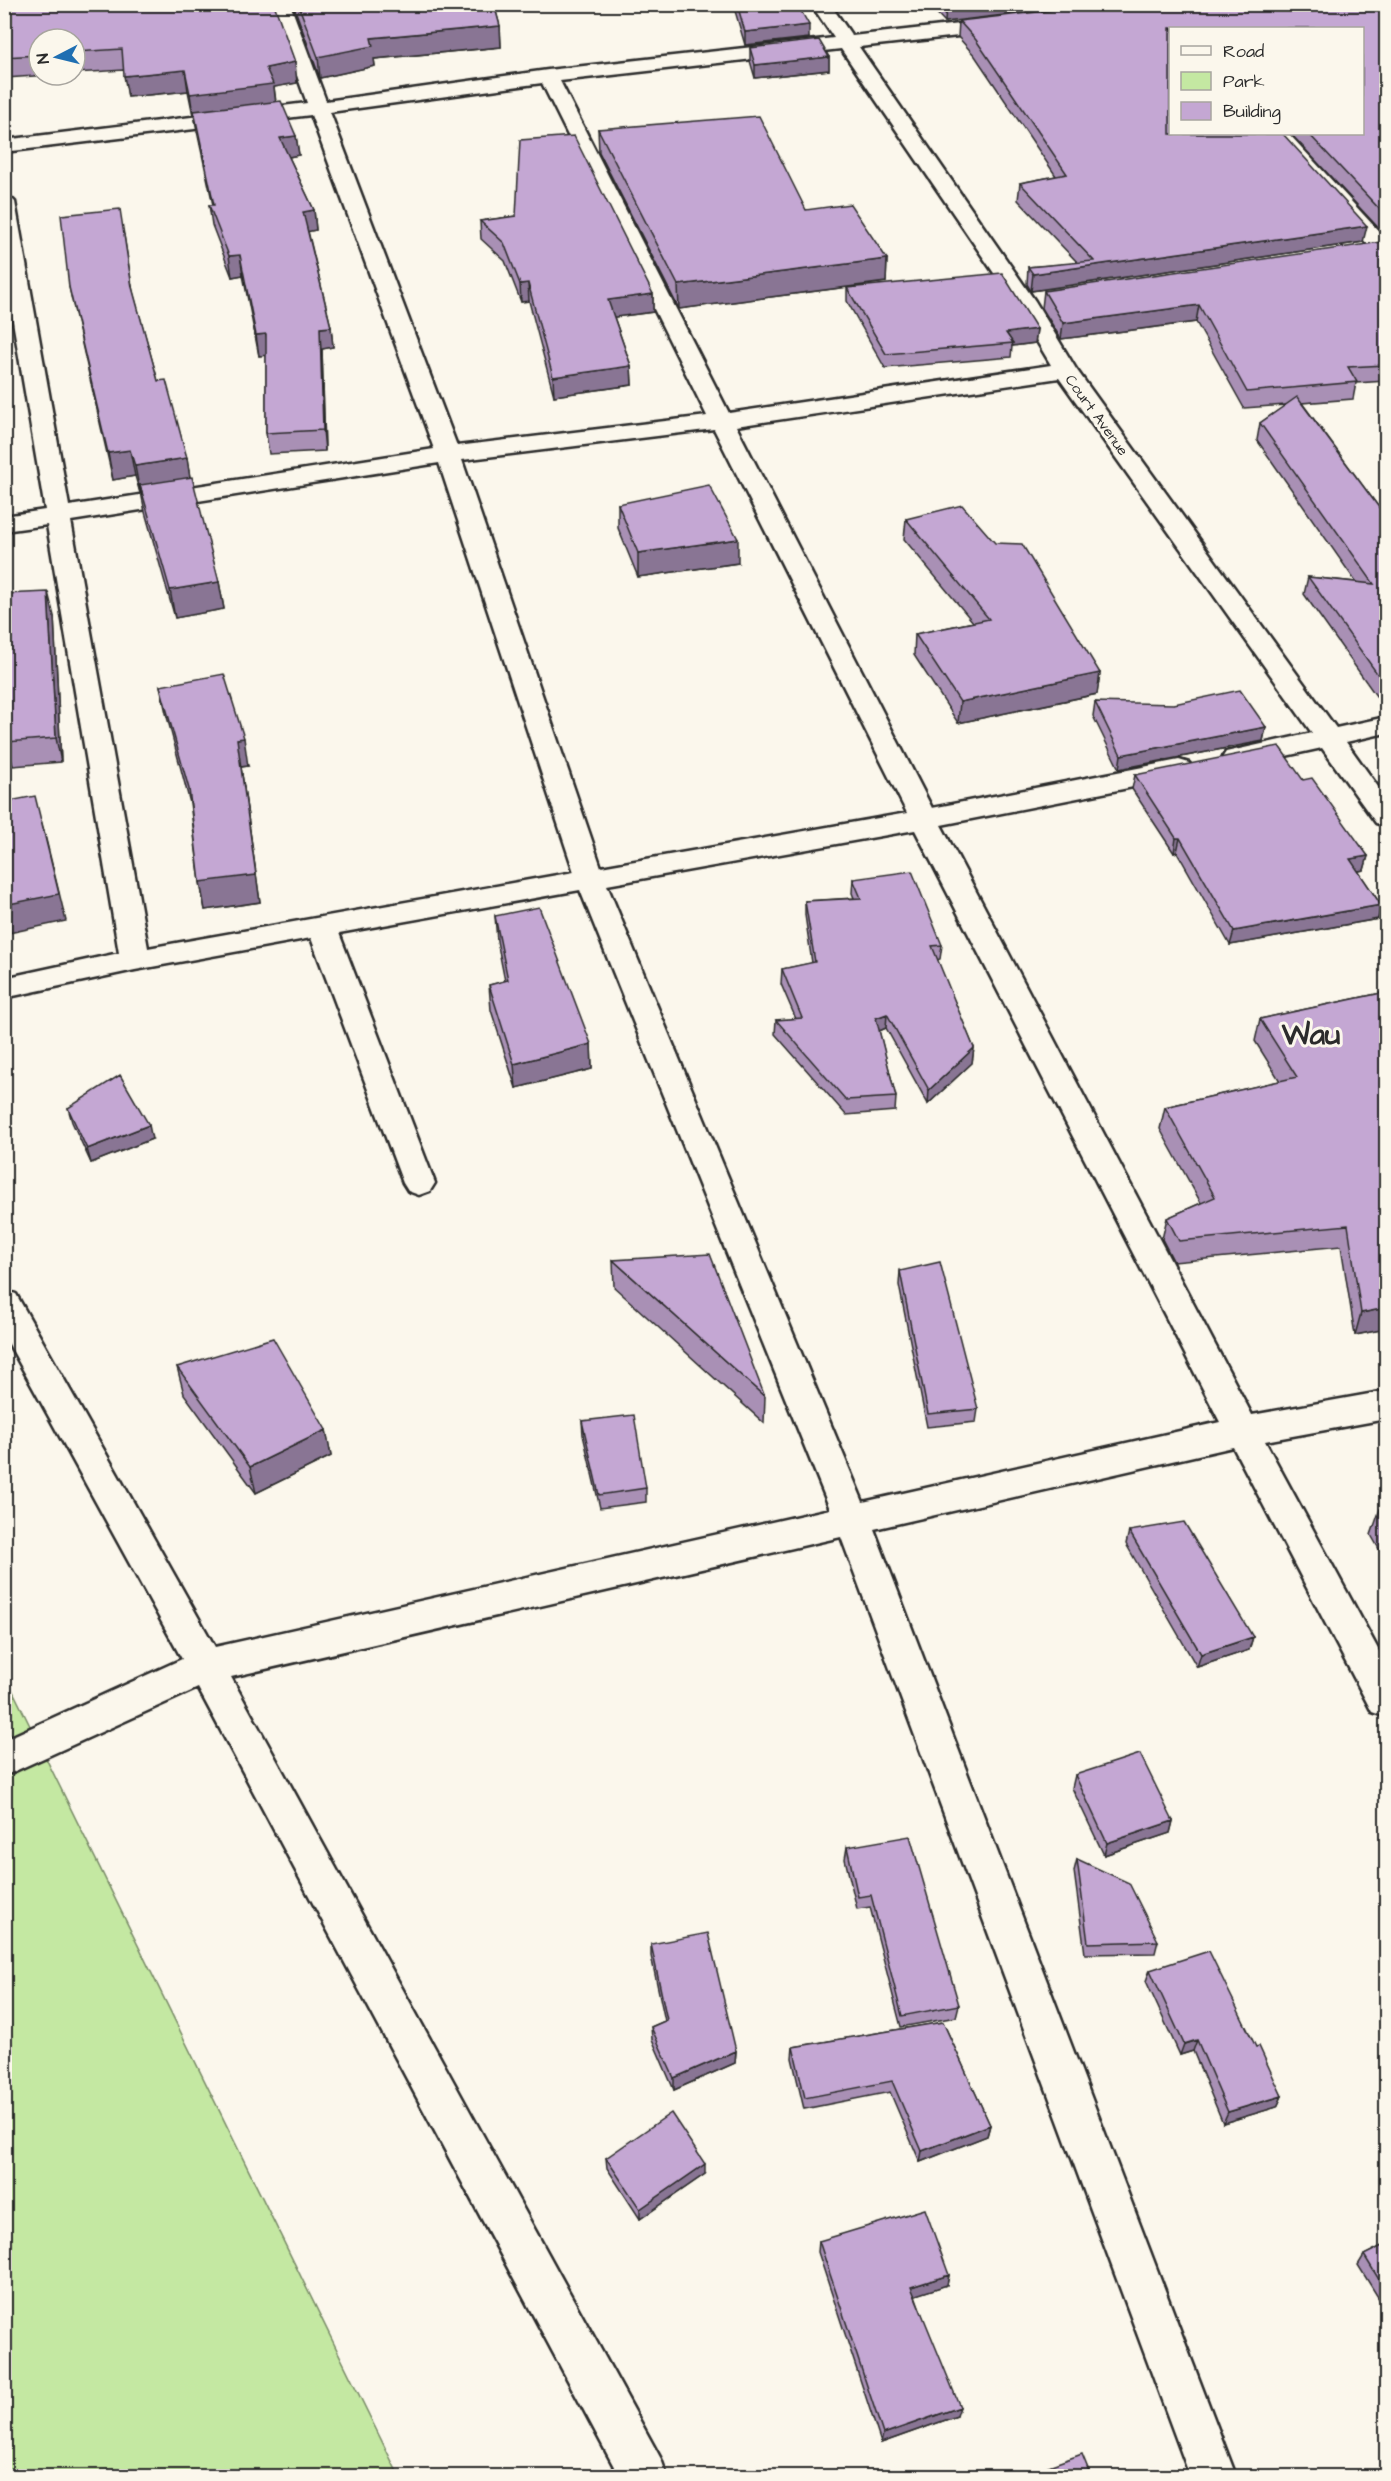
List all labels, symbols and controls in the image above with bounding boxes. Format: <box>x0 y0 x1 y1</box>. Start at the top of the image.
north arrow <box>27 27 87 87</box>
legend <box>1169 27 1364 135</box>
text: Road <box>1223 39 1264 64</box>
text: N <box>32 52 55 65</box>
text: Park <box>1223 69 1265 94</box>
text: Building <box>1223 99 1281 125</box>
street label: Court Avenue <box>1060 370 1133 460</box>
district label: Wau <box>1281 1014 1340 1056</box>

